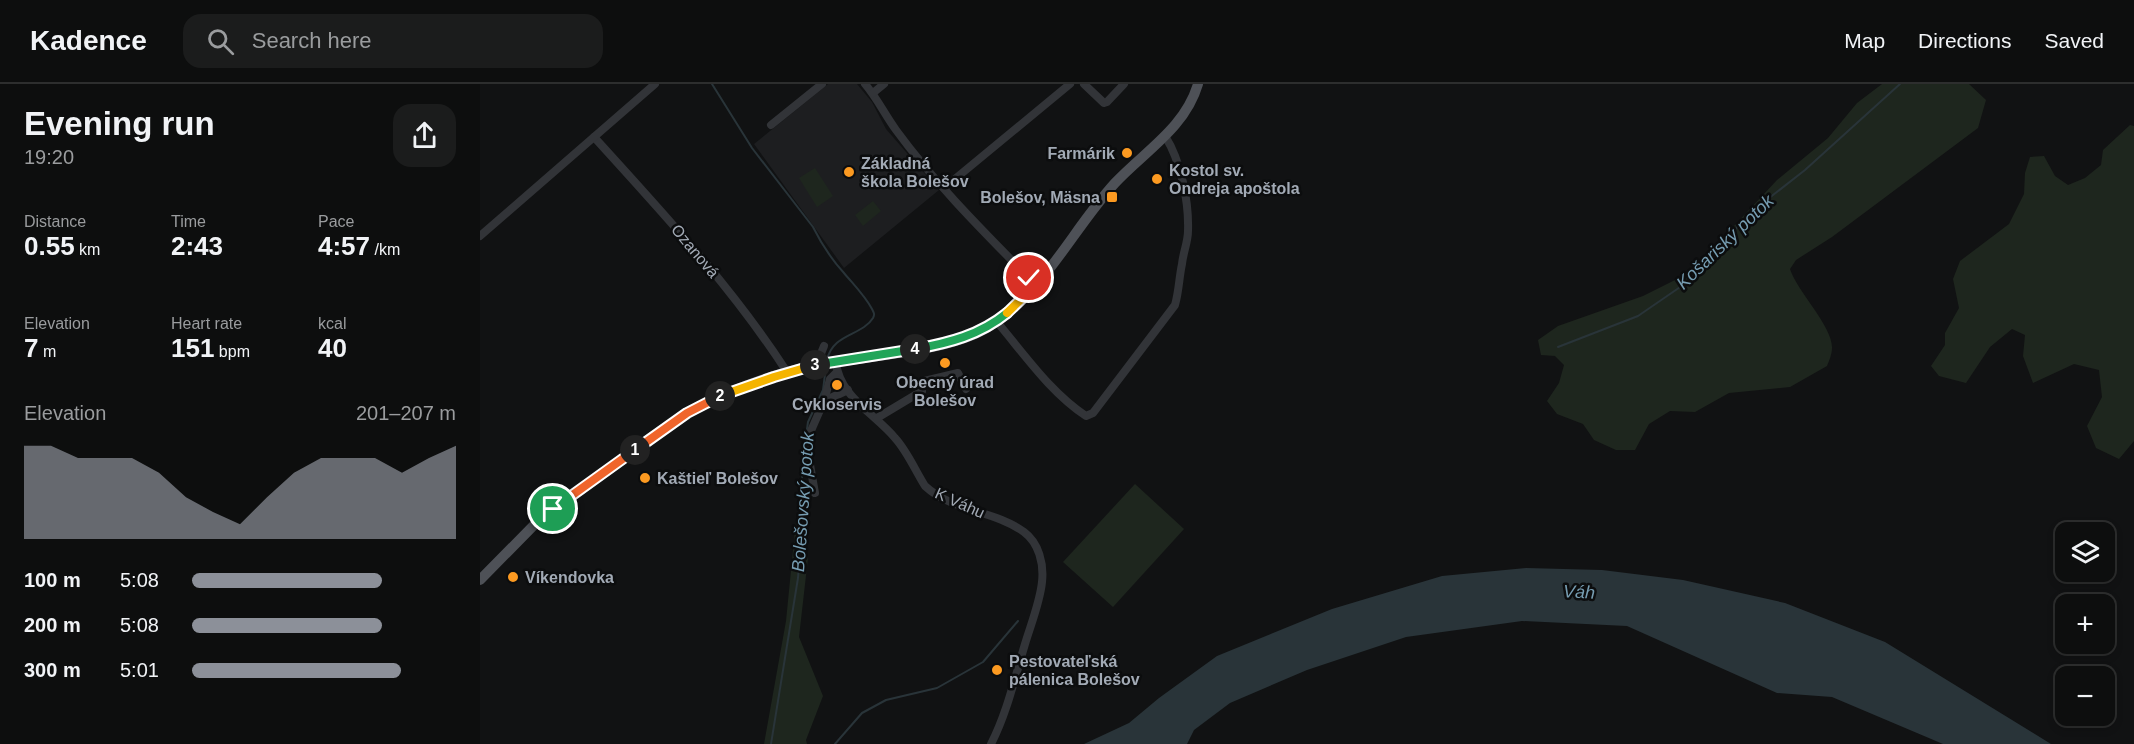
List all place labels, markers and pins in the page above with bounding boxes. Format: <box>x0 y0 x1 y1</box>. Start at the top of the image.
place label: Farmárik <box>1047 145 1115 162</box>
marker: Farmárik <box>1120 146 1134 160</box>
place label: Základná škola Bolešov <box>861 155 969 190</box>
place label: Kostol sv. Ondreja apoštola <box>1169 162 1300 197</box>
marker: Základná škola Bolešov <box>842 165 856 179</box>
marker: Kostol sv. Ondreja apoštola <box>1150 172 1164 186</box>
place label: Bolešov, Mäsna <box>980 189 1100 206</box>
marker: Bolešov, Mäsna <box>1105 190 1119 204</box>
pin <box>1003 252 1054 303</box>
pin: 4 <box>900 334 930 364</box>
pin: 3 <box>800 350 830 380</box>
marker: Obecný úrad Bolešov <box>938 356 952 370</box>
place label: Obecný úrad Bolešov <box>896 374 994 409</box>
marker: Cykloservis <box>830 378 844 392</box>
pin: 2 <box>705 381 735 411</box>
place label: Cykloservis <box>792 396 882 413</box>
pin: 1 <box>620 435 650 465</box>
place label: Kaštieľ Bolešov <box>657 470 778 487</box>
marker: Kaštieľ Bolešov <box>638 471 652 485</box>
pin <box>527 483 578 534</box>
place label: Víkendovka <box>525 569 614 586</box>
marker: Víkendovka <box>506 570 520 584</box>
place label: Pestovateľská pálenica Bolešov <box>1009 653 1140 688</box>
marker: Pestovateľská pálenica Bolešov <box>990 663 1004 677</box>

